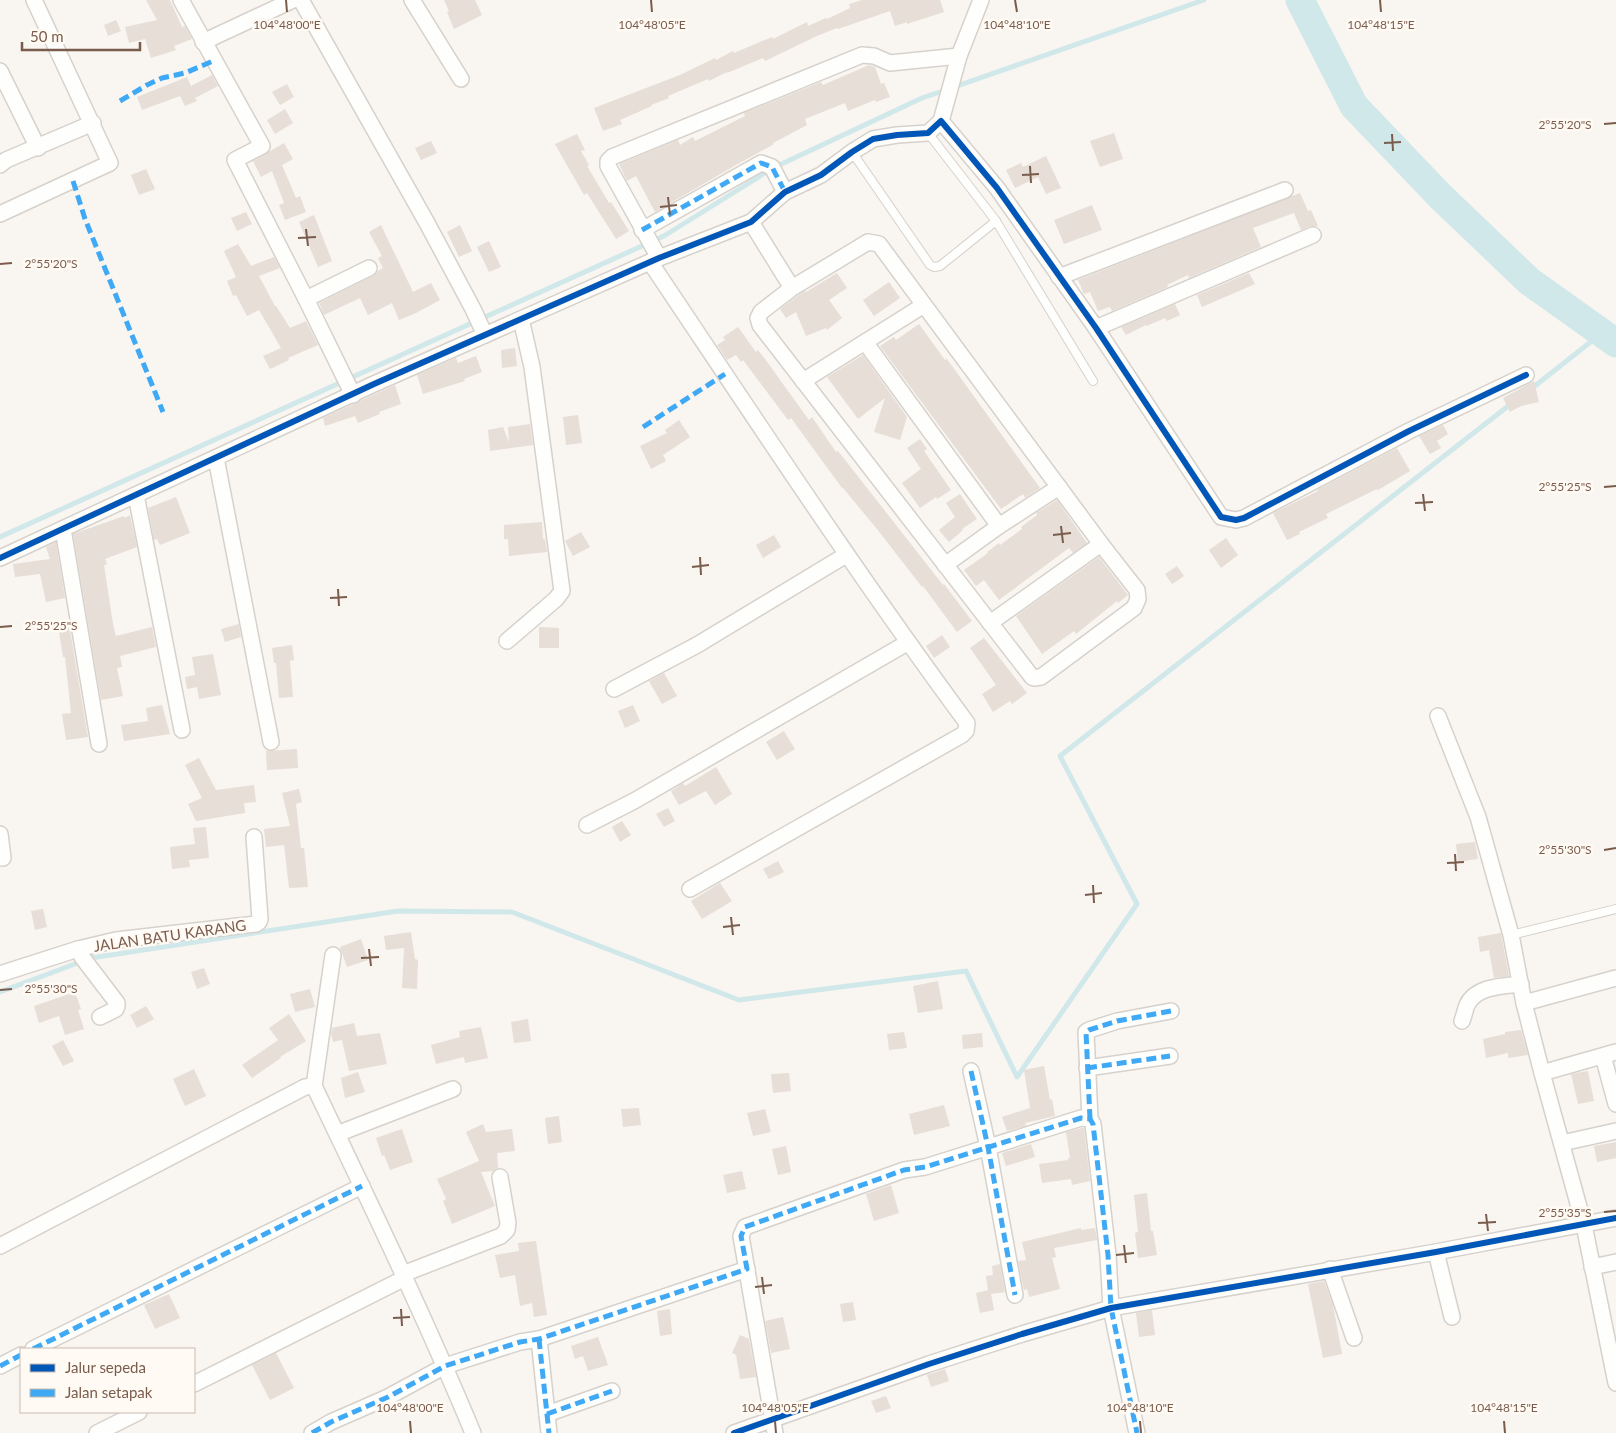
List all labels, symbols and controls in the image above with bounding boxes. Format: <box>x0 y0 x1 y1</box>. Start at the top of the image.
text: 104°48'00"E <box>253 17 321 32</box>
text: 104°48'05"E <box>618 17 686 32</box>
text: 104°48'10"E <box>983 17 1051 32</box>
text: 104°48'15"E <box>1347 17 1415 32</box>
scale bar <box>22 20 140 52</box>
text: 50 m <box>30 27 64 45</box>
text: 2°55'20"S <box>1538 117 1592 132</box>
text: 2°55'20"S <box>24 256 78 271</box>
text: 2°55'25"S <box>1538 479 1592 494</box>
text: 2°55'25"S <box>24 618 78 633</box>
text: 2°55'30"S <box>1538 842 1592 857</box>
street label: JALAN BATU KARANG <box>92 915 247 955</box>
text: 2°55'30"S <box>24 981 78 996</box>
text: 2°55'35"S <box>1538 1205 1592 1220</box>
legend <box>20 1348 195 1413</box>
text: Jalur sepeda <box>65 1358 146 1376</box>
text: Jalan setapak <box>65 1383 153 1401</box>
text: 104°48'00"E <box>376 1400 444 1415</box>
text: 104°48'05"E <box>741 1400 809 1415</box>
text: 104°48'10"E <box>1106 1400 1174 1415</box>
text: 104°48'15"E <box>1470 1400 1538 1415</box>

